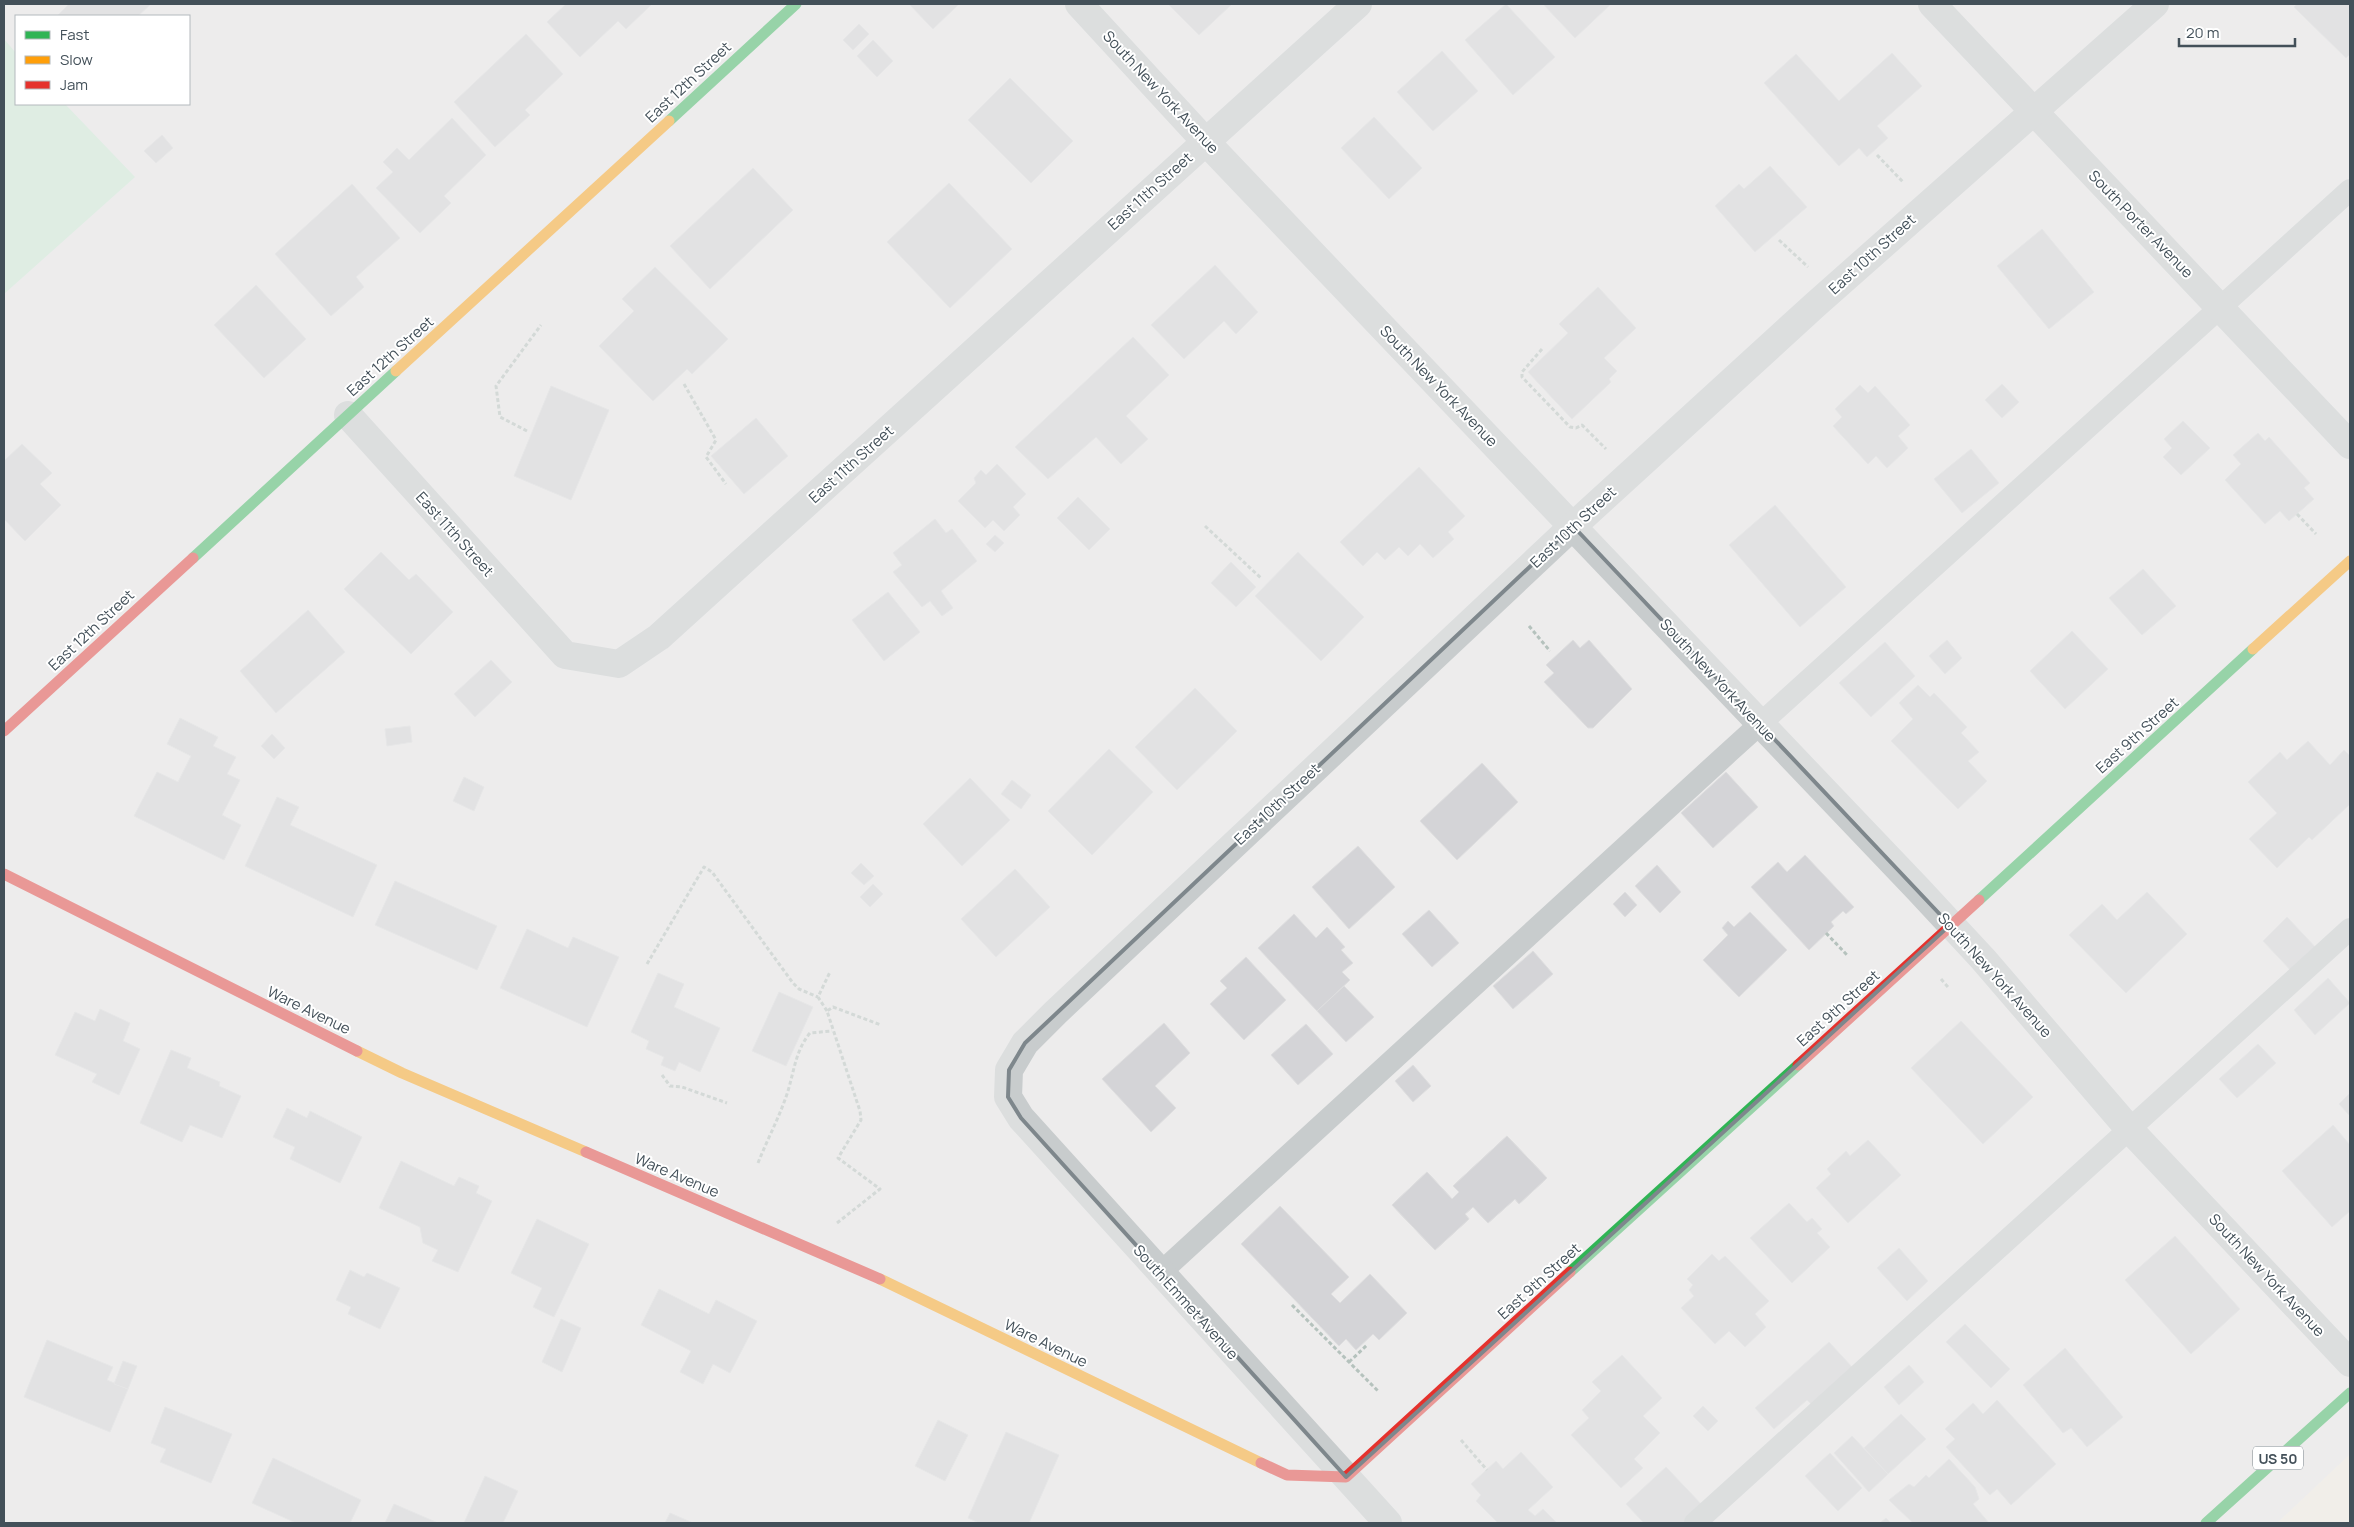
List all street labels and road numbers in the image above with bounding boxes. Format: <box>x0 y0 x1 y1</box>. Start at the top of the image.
street label: South New York Avenue <box>1098 26 1224 158</box>
street label: East 12th Street <box>641 37 735 127</box>
street label: East 11th Street <box>1103 147 1197 235</box>
street label: South Porter Avenue <box>2084 165 2198 283</box>
street label: East 10th Street <box>1824 209 1920 299</box>
street label: East 12th Street <box>342 311 438 401</box>
street label: South New York Avenue <box>1375 321 1503 452</box>
street label: East 11th Street <box>804 420 898 508</box>
street label: East 10th Street <box>1525 482 1621 572</box>
street label: East 11th Street <box>411 487 499 581</box>
street label: East 12th Street <box>44 585 138 675</box>
street label: South New York Avenue <box>1655 614 1781 746</box>
street label: East 9th Street <box>2091 692 2183 778</box>
street label: East 10th Street <box>1229 759 1325 849</box>
street label: South New York Avenue <box>1933 908 2057 1042</box>
street label: East 9th Street <box>1792 965 1884 1051</box>
street label: Ware Avenue <box>264 981 354 1039</box>
street label: Ware Avenue <box>631 1148 723 1202</box>
street label: South New York Avenue <box>2204 1209 2330 1341</box>
street label: East 9th Street <box>1493 1238 1585 1324</box>
street label: South Emmet Avenue <box>1129 1240 1243 1364</box>
street label: Ware Avenue <box>1001 1314 1091 1372</box>
road number: US 50 <box>2253 1446 2303 1470</box>

